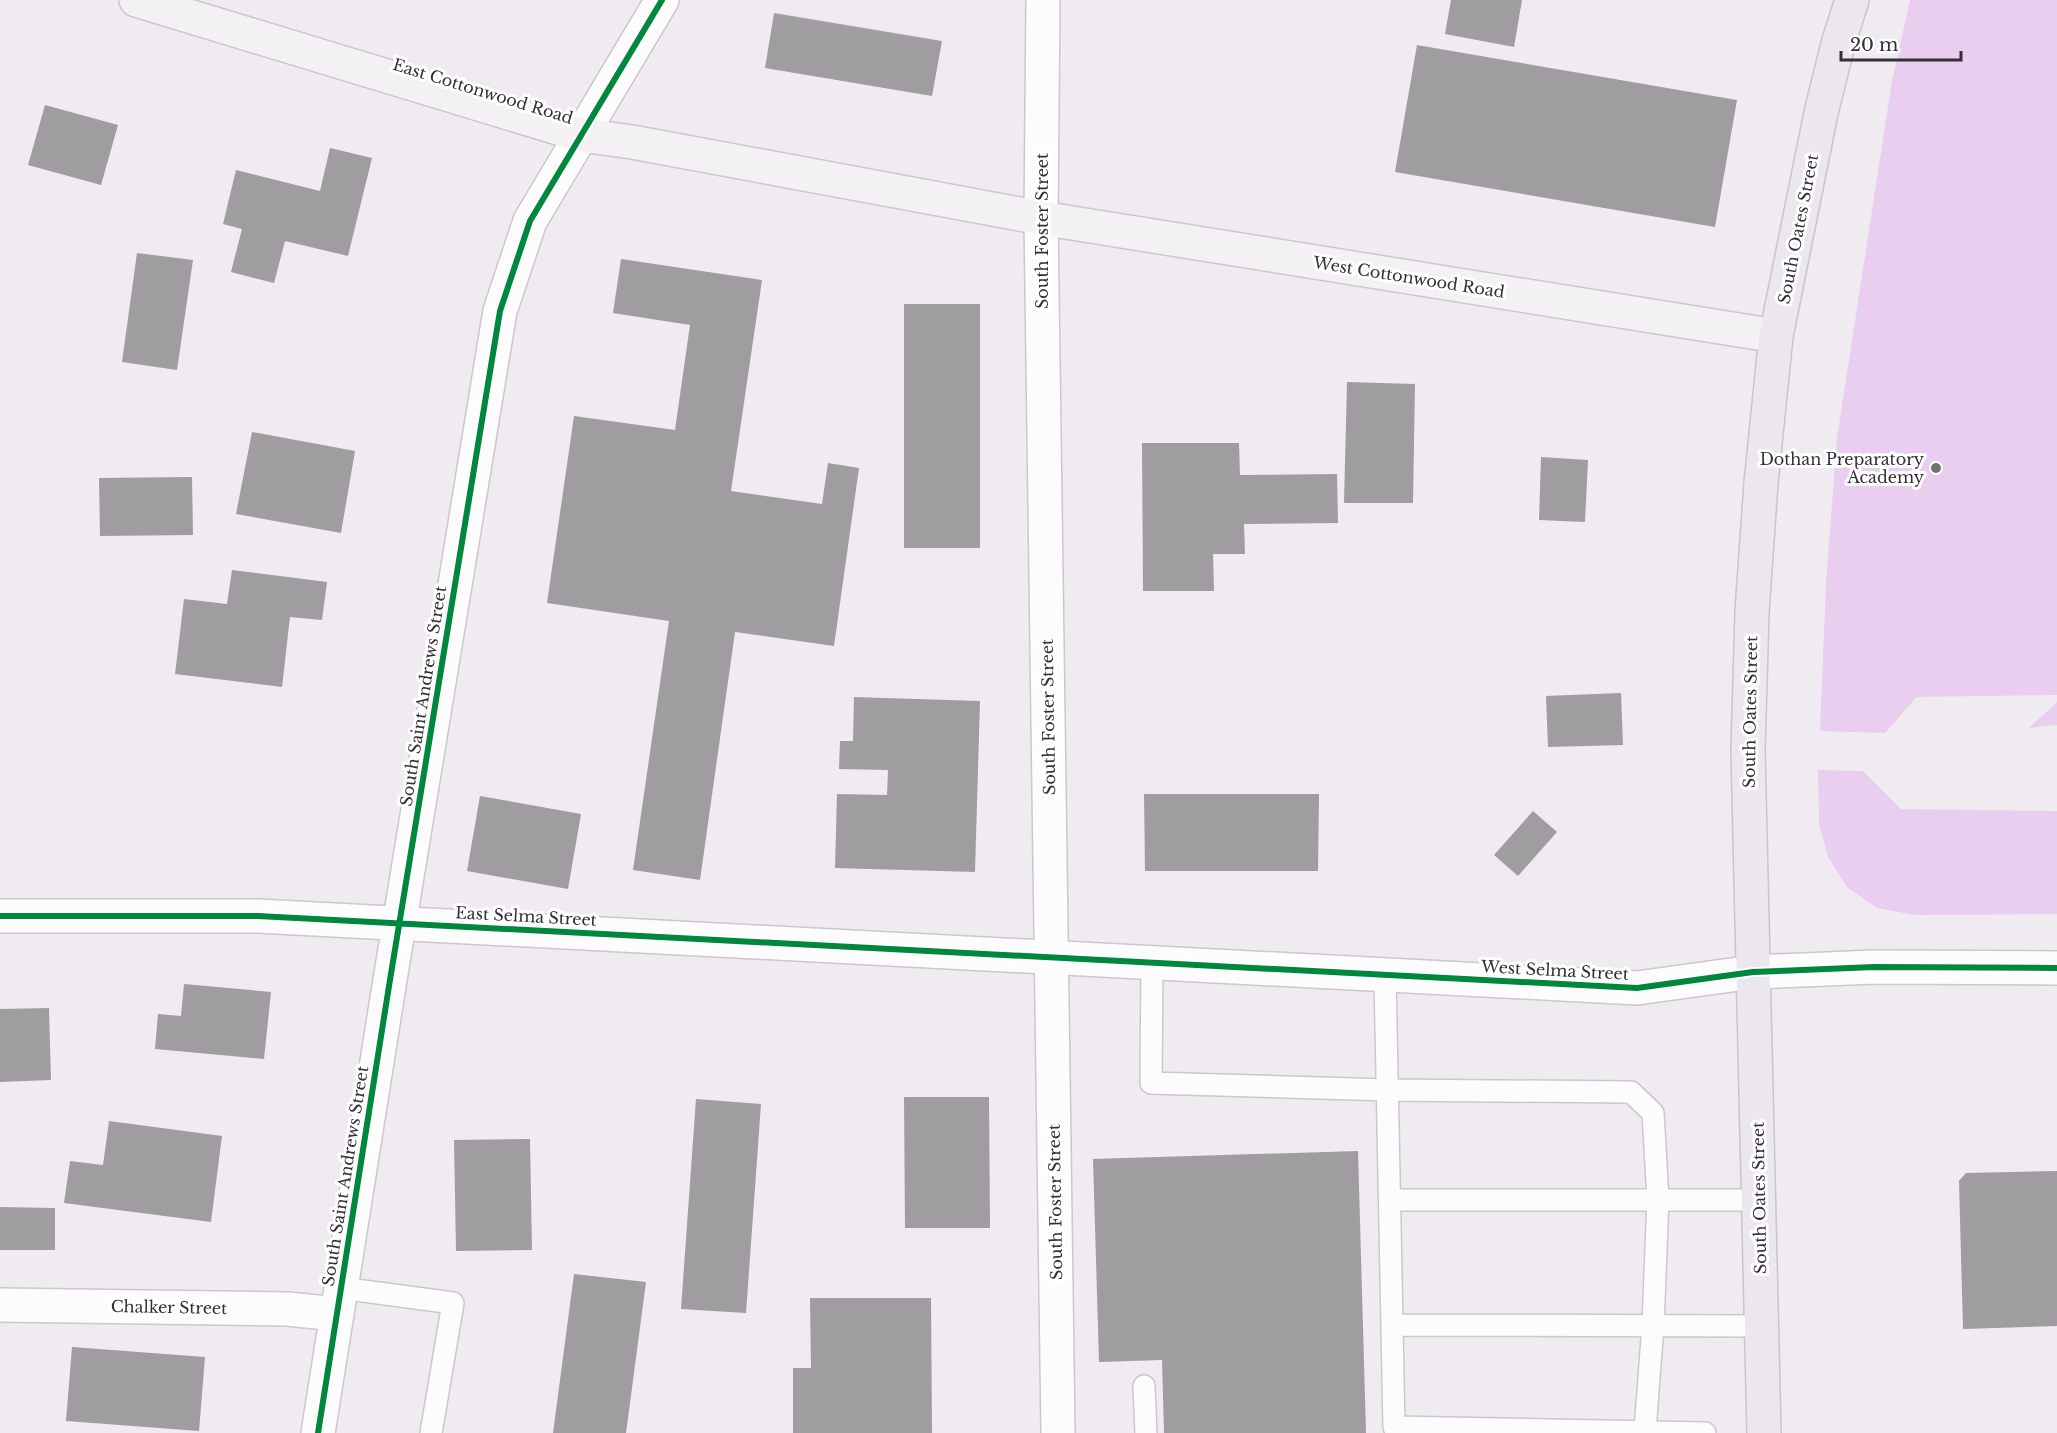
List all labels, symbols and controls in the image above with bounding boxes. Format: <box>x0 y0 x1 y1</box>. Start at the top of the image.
scale bar <box>1841 24 1961 62</box>
text: 20 m <box>1850 34 1898 56</box>
street label: East Cottonwood Road <box>391 54 576 128</box>
street label: South Oates Street <box>1774 152 1822 306</box>
street label: South Foster Street <box>1032 153 1052 309</box>
street label: West Cottonwood Road <box>1311 252 1506 302</box>
place label: Dothan Preparatory Academy <box>1760 449 1925 487</box>
marker: Dothan Preparatory Academy <box>1929 461 1943 475</box>
street label: South Saint Andrews Street <box>396 584 450 808</box>
street label: South Oates Street <box>1739 636 1761 788</box>
street label: South Foster Street <box>1037 639 1059 795</box>
street label: East Selma Street <box>455 902 597 930</box>
street label: West Selma Street <box>1480 956 1629 984</box>
street label: South Saint Andrews Street <box>318 1064 372 1288</box>
street label: South Oates Street <box>1748 1122 1770 1274</box>
street label: South Foster Street <box>1044 1124 1066 1280</box>
street label: Chalker Street <box>111 1296 227 1318</box>

